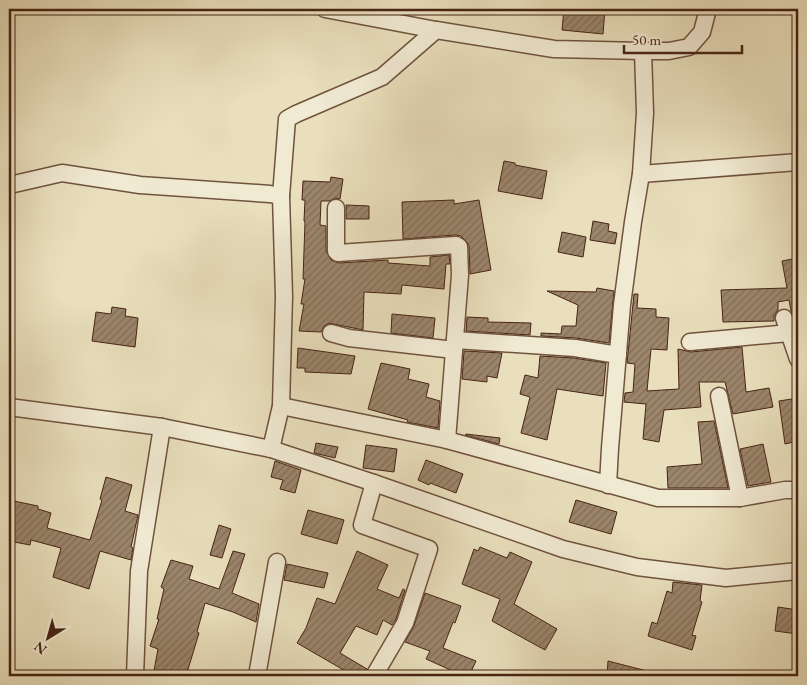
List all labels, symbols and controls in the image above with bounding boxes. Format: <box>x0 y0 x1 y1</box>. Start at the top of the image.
scale bar <box>624 22 742 54</box>
text: 50 m <box>632 30 661 49</box>
north arrow <box>22 612 72 662</box>
text: N <box>30 637 50 659</box>

